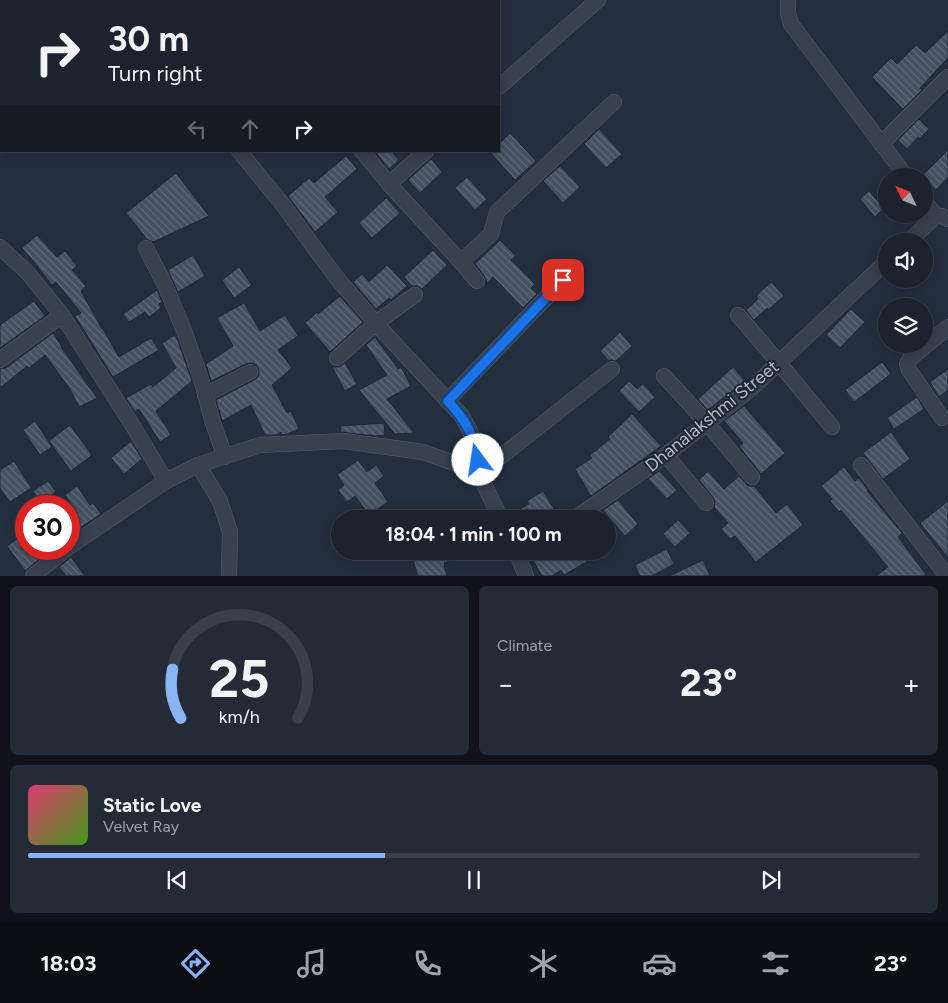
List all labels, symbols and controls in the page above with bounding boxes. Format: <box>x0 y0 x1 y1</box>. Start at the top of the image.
text: 30 m <box>108 18 189 60</box>
icon: right <box>25 20 90 85</box>
text: Turn right <box>108 60 203 87</box>
icon: left <box>183 115 211 143</box>
icon: ahead <box>236 115 264 143</box>
icon: right <box>289 115 317 143</box>
north arrow <box>878 168 932 222</box>
map controls <box>878 168 933 353</box>
button: sound <box>878 233 933 288</box>
pin <box>542 259 584 301</box>
icon: arrive <box>549 266 577 294</box>
button: layers <box>878 298 933 353</box>
street label: Dhanalakshmi Street <box>641 355 783 477</box>
position arrow <box>451 433 503 485</box>
speed limit sign: 30 <box>15 495 80 560</box>
text: 18:04 · 1 min · 100 m <box>385 523 562 546</box>
text: Climate <box>497 636 552 655</box>
text: 25 <box>209 648 270 710</box>
text: 23° <box>680 660 737 706</box>
text: − <box>497 667 514 701</box>
text: + <box>903 667 920 701</box>
text: km/h <box>219 706 260 727</box>
text: Static Love <box>103 794 201 817</box>
text: Velvet Ray <box>103 817 179 836</box>
icon: previous <box>163 866 191 894</box>
icon: pause <box>460 866 488 894</box>
icon: next <box>757 866 785 894</box>
icon: directions <box>178 946 213 981</box>
icon: music <box>294 946 329 981</box>
icon: phone <box>410 946 445 981</box>
icon: climate <box>526 946 561 981</box>
icon: car <box>642 946 677 981</box>
icon: filters <box>758 946 793 981</box>
text: 18:03 <box>41 950 96 977</box>
text: 23° <box>874 950 907 977</box>

